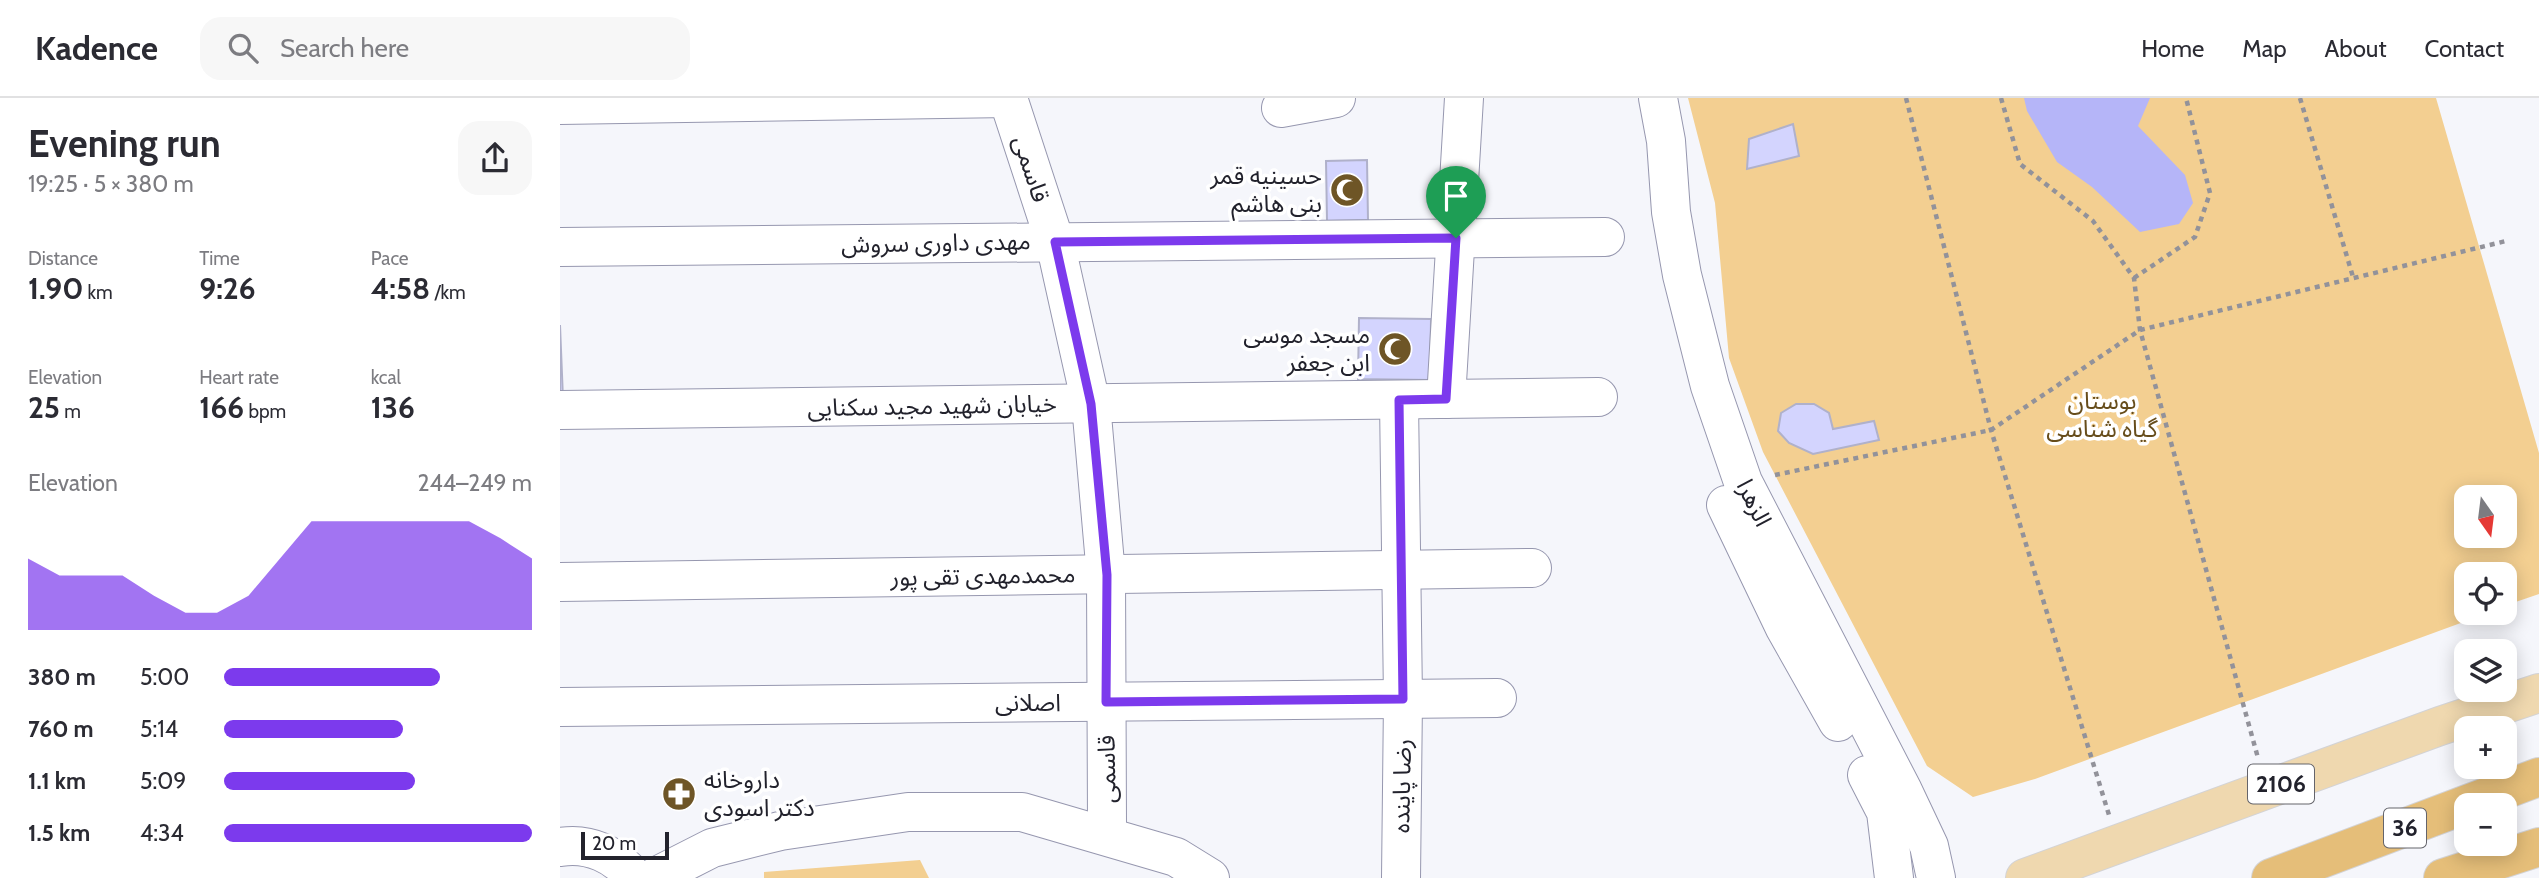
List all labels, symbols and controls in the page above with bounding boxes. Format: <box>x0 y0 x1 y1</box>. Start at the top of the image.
search box <box>200 17 690 80</box>
text: Kadence <box>35 28 158 68</box>
icon: search <box>224 29 262 67</box>
text: Search here <box>280 32 409 64</box>
text: Home <box>2141 34 2204 63</box>
text: Map <box>2242 34 2287 63</box>
text: About <box>2325 34 2387 63</box>
text: Contact <box>2425 34 2504 63</box>
text: Evening run <box>28 120 221 167</box>
button: share <box>458 121 532 195</box>
street label: قاسمی <box>1007 132 1056 206</box>
place label: حسینیه قمر بنی هاشم <box>1209 161 1322 221</box>
pin <box>1426 166 1486 238</box>
text: 19:25 · 5 × 380 m <box>28 170 194 198</box>
mosque icon: حسینیه قمر بنی هاشم <box>1328 171 1366 209</box>
icon: arrive <box>1437 177 1475 215</box>
street label: مهدی داوری سروش <box>841 226 1031 259</box>
text: Distance <box>28 247 98 270</box>
text: Time <box>199 247 240 270</box>
text: Pace <box>371 247 409 270</box>
text: 1.90 <box>28 270 83 307</box>
text: 9:26 <box>199 270 256 307</box>
text: 4:58 <box>371 270 430 307</box>
text: km <box>83 281 113 304</box>
text: /km <box>430 281 466 304</box>
place label: مسجد موسی ابن جعفر <box>1243 320 1370 377</box>
mosque icon: مسجد موسی ابن جعفر <box>1376 330 1414 368</box>
text: Elevation <box>28 366 102 389</box>
text: Heart rate <box>199 366 279 389</box>
text: kcal <box>371 366 401 389</box>
park label: بوستان گیاه شناسی <box>2046 386 2159 443</box>
text: 25 <box>28 389 60 426</box>
text: 166 <box>199 389 244 426</box>
text: 136 <box>371 389 415 426</box>
street label: خیابان شهید مجید سکنایی <box>807 389 1057 422</box>
text: m <box>60 400 81 423</box>
text: bpm <box>244 400 286 423</box>
text: Elevation <box>28 469 118 497</box>
text: 244–249 m <box>417 469 532 497</box>
street label: الزهرا <box>1731 474 1778 531</box>
north arrow <box>2454 485 2516 548</box>
map controls <box>2454 485 2517 856</box>
street label: محمدمهدی تقی پور <box>889 559 1076 593</box>
button: locate <box>2454 562 2517 625</box>
button: layers <box>2454 639 2517 702</box>
text: 380 m <box>28 663 96 691</box>
text: 5:00 <box>140 663 189 691</box>
street label: اصلانی <box>995 688 1061 717</box>
text: 760 m <box>28 715 94 743</box>
text: 5:14 <box>140 715 178 743</box>
button: + <box>2454 716 2517 779</box>
street label: قاسمی <box>1091 735 1122 803</box>
street label: رضا پاینده <box>1386 739 1418 833</box>
road number: 2106 <box>2248 764 2314 804</box>
place label: داروخانه دکتر اسودی <box>704 765 815 822</box>
text: 1.1 km <box>28 767 86 795</box>
text: 5:09 <box>140 767 186 795</box>
pharmacy icon: داروخانه دکتر اسودی <box>660 775 698 813</box>
button: − <box>2454 793 2517 856</box>
road number: 36 <box>2384 808 2426 848</box>
text: 1.5 km <box>28 819 90 847</box>
text: 4:34 <box>140 819 184 847</box>
scale bar <box>581 829 668 861</box>
text: 20 m <box>592 832 636 855</box>

